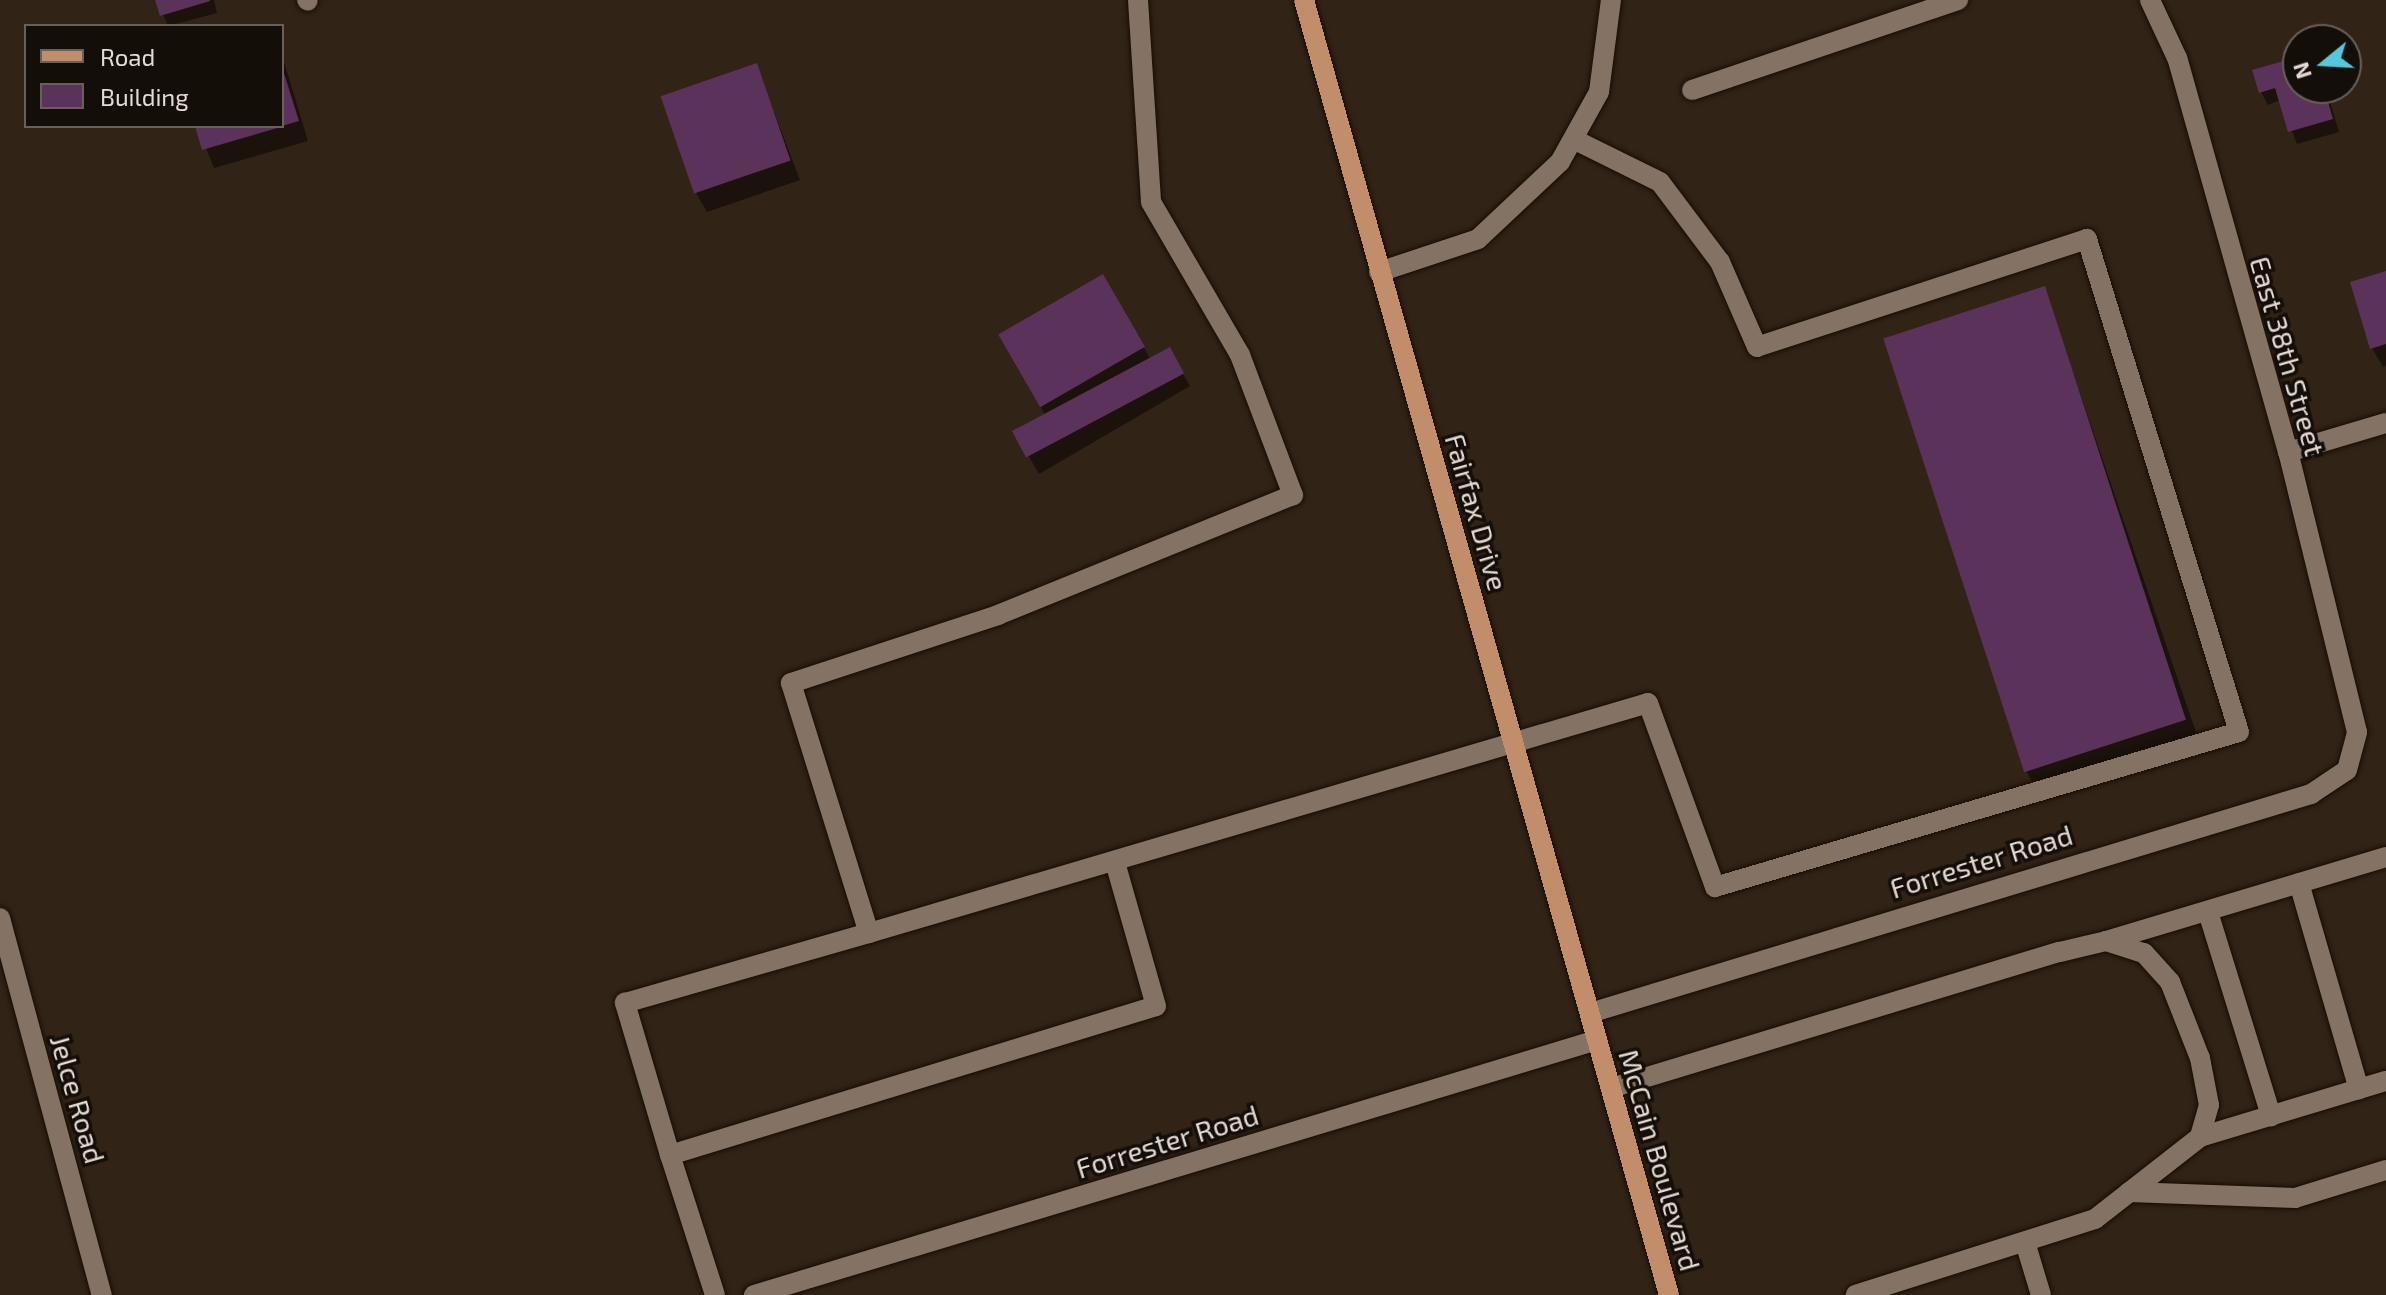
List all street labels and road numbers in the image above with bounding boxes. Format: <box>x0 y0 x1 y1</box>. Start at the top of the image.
street label: East 38th Street <box>2243 252 2333 460</box>
street label: Fairfax Drive <box>1439 430 1515 594</box>
street label: Forrester Road <box>1885 817 2077 905</box>
street label: Jelce Road <box>44 1031 112 1167</box>
street label: McCain Boulevard <box>1612 1046 1708 1274</box>
street label: Forrester Road <box>1071 1097 1263 1185</box>

